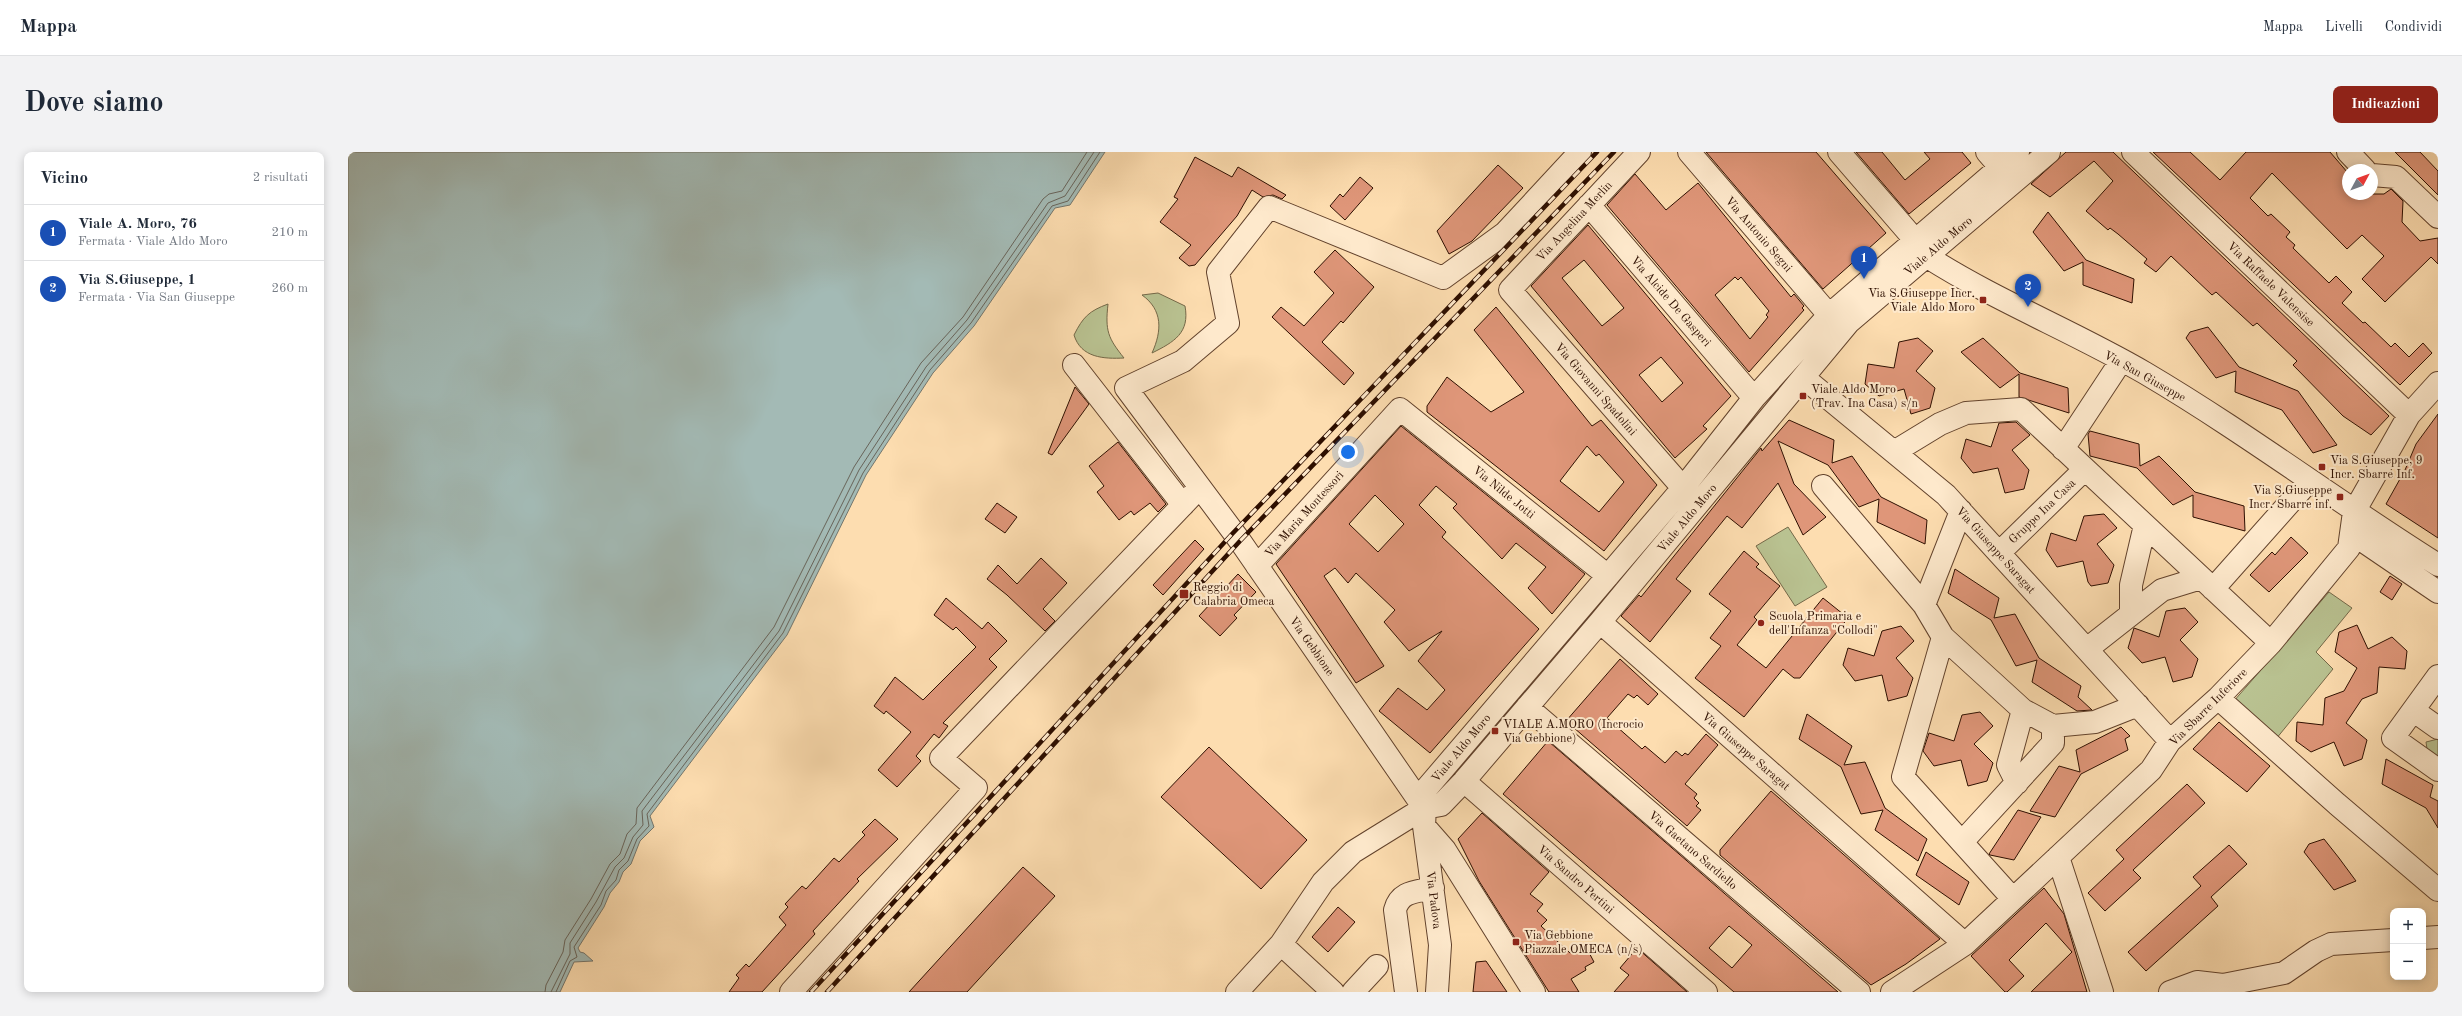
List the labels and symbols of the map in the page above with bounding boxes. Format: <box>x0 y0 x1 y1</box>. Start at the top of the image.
north arrow <box>2342 164 2378 200</box>
street label: Via Angelina Merlin <box>1535 179 1615 264</box>
street label: Via Antonio Segni <box>1722 195 1794 275</box>
street label: Viale Aldo Moro <box>1902 215 1975 279</box>
street label: Via Raffaele Valensise <box>2224 240 2317 330</box>
pin: 1 <box>1851 246 1877 279</box>
street label: Via Alcide De Gasperi <box>1628 254 1713 349</box>
pin: 2 <box>2015 274 2041 307</box>
place label: Via S.Giuseppe Incr. Viale Aldo Moro <box>1868 288 1975 314</box>
marker: Via S.Giuseppe Incr. Viale Aldo Moro <box>1978 295 1988 305</box>
street label: Via Giovanni Spadolini <box>1552 341 1639 438</box>
street label: Via San Giuseppe <box>2102 349 2188 405</box>
place label: Viale Aldo Moro (Trav. Ina Casa) s/n <box>1811 384 1919 410</box>
marker: Viale Aldo Moro (Trav. Ina Casa) s/n <box>1798 391 1808 401</box>
your location <box>1338 442 1358 462</box>
place label: Via S.Giuseppe, 9 Incr. Sbarre Inf. <box>2330 455 2423 481</box>
marker: Via S.Giuseppe, 9 Incr. Sbarre Inf. <box>2317 462 2327 472</box>
street label: Via Nilde Jotti <box>1470 464 1537 521</box>
street label: Via Maria Montessori <box>1263 469 1346 560</box>
street label: Gruppo Ina Casa <box>2007 477 2078 546</box>
street label: Viale Aldo Moro <box>1656 482 1720 555</box>
place label: Via S.Giuseppe Incr. Sbarre inf. <box>2249 485 2332 511</box>
marker: Via S.Giuseppe Incr. Sbarre inf. <box>2335 492 2345 502</box>
street label: Via Giuseppe Saragat <box>1953 505 2037 596</box>
place label: Reggio di Calabria Omeca <box>1193 582 1274 608</box>
marker: Reggio di Calabria Omeca <box>1178 588 1190 600</box>
place label: Scuola Primaria e dell'Infanza "Collodi" <box>1769 611 1878 637</box>
street label: Via Gebbione <box>1287 615 1336 679</box>
marker: Scuola Primaria e dell'Infanza "Collodi" <box>1756 618 1766 628</box>
street label: Via Sbarre Inferiore <box>2167 666 2250 749</box>
street label: Via Giuseppe Saragat <box>1699 710 1792 793</box>
street label: Viale Aldo Moro <box>1430 712 1494 785</box>
place label: VIALE A.MORO (Incrocio Via Gebbione) <box>1503 718 1643 745</box>
marker: VIALE A.MORO (Incrocio Via Gebbione) <box>1490 726 1500 736</box>
street label: Via Gaetano Sardiello <box>1646 809 1739 892</box>
street label: Via Sandro Pertini <box>1535 843 1616 916</box>
street label: Via Padova <box>1423 870 1443 930</box>
place label: Via Gebbione Piazzale OMECA (n/s) <box>1524 930 1643 956</box>
marker: Via Gebbione Piazzale OMECA (n/s) <box>1511 937 1521 947</box>

